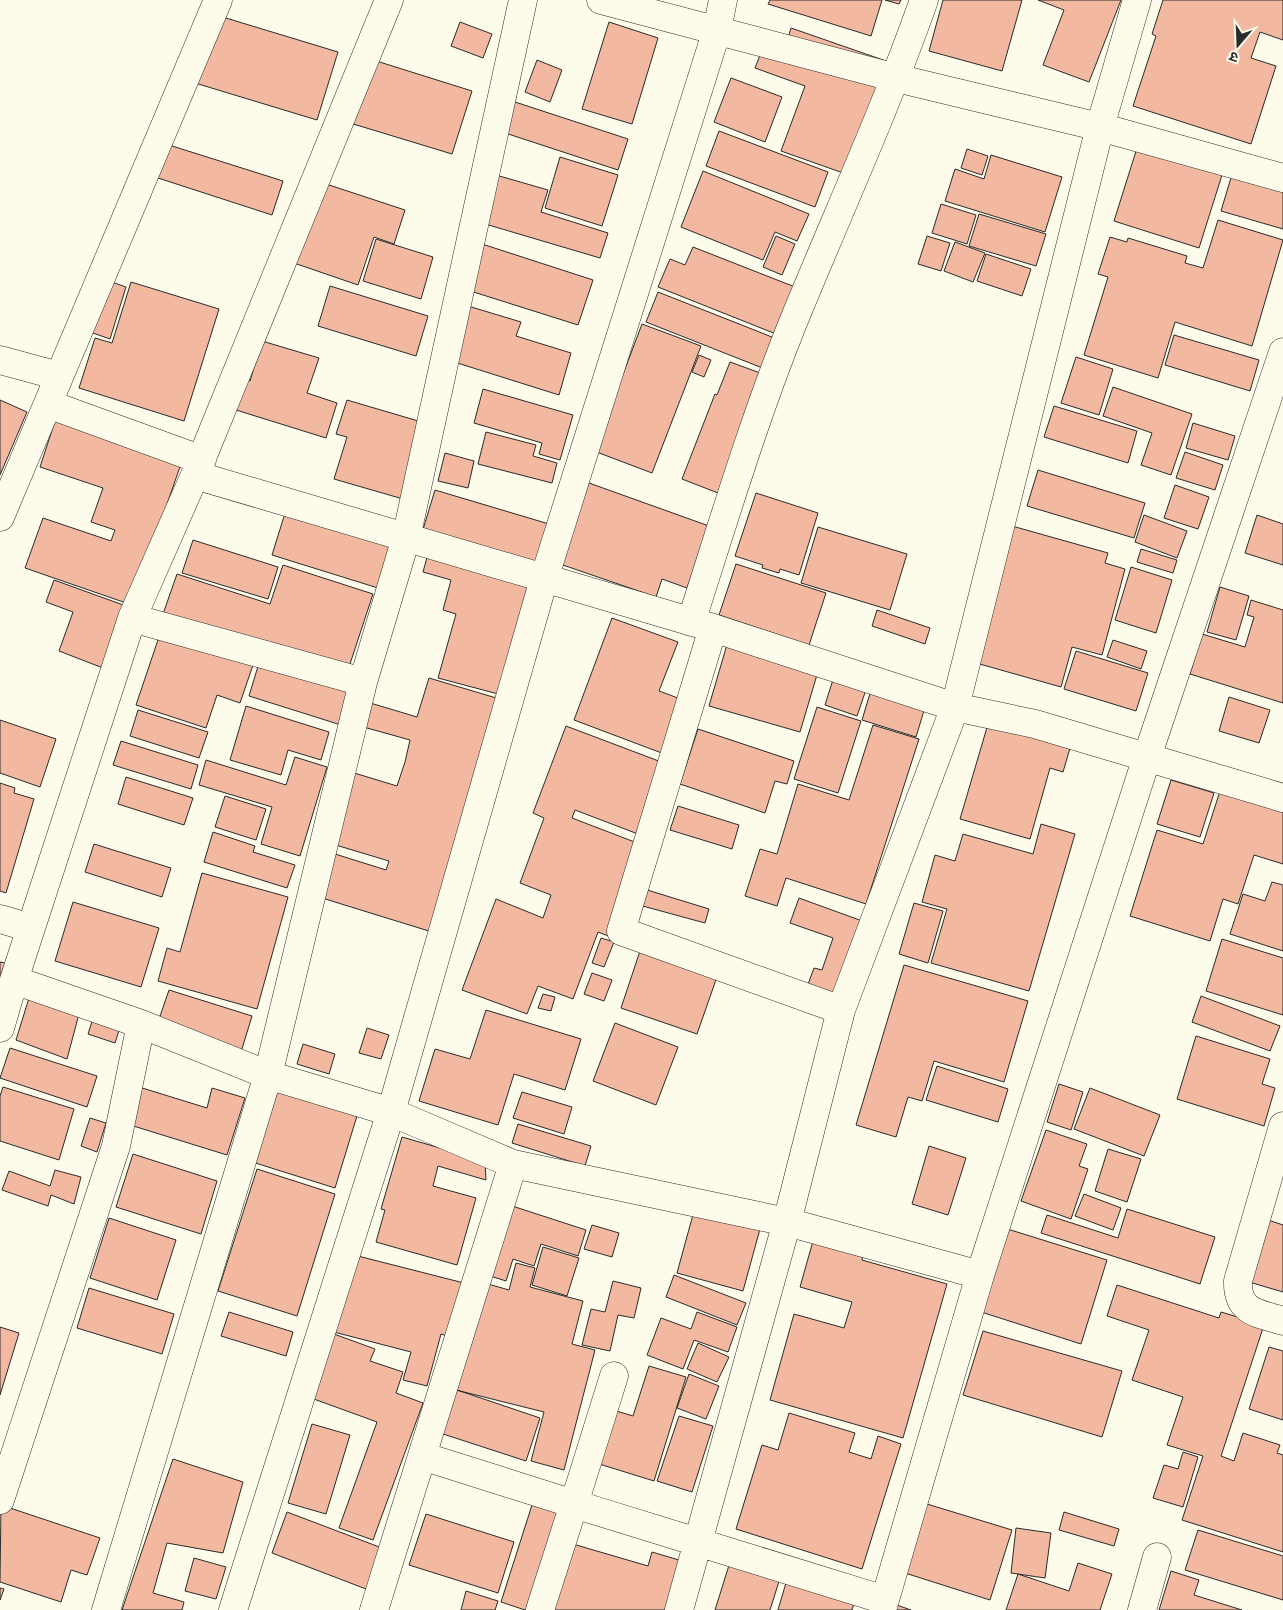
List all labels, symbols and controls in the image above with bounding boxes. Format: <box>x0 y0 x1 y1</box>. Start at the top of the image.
north arrow <box>1213 20 1263 70</box>
text: उ <box>1227 47 1241 66</box>

